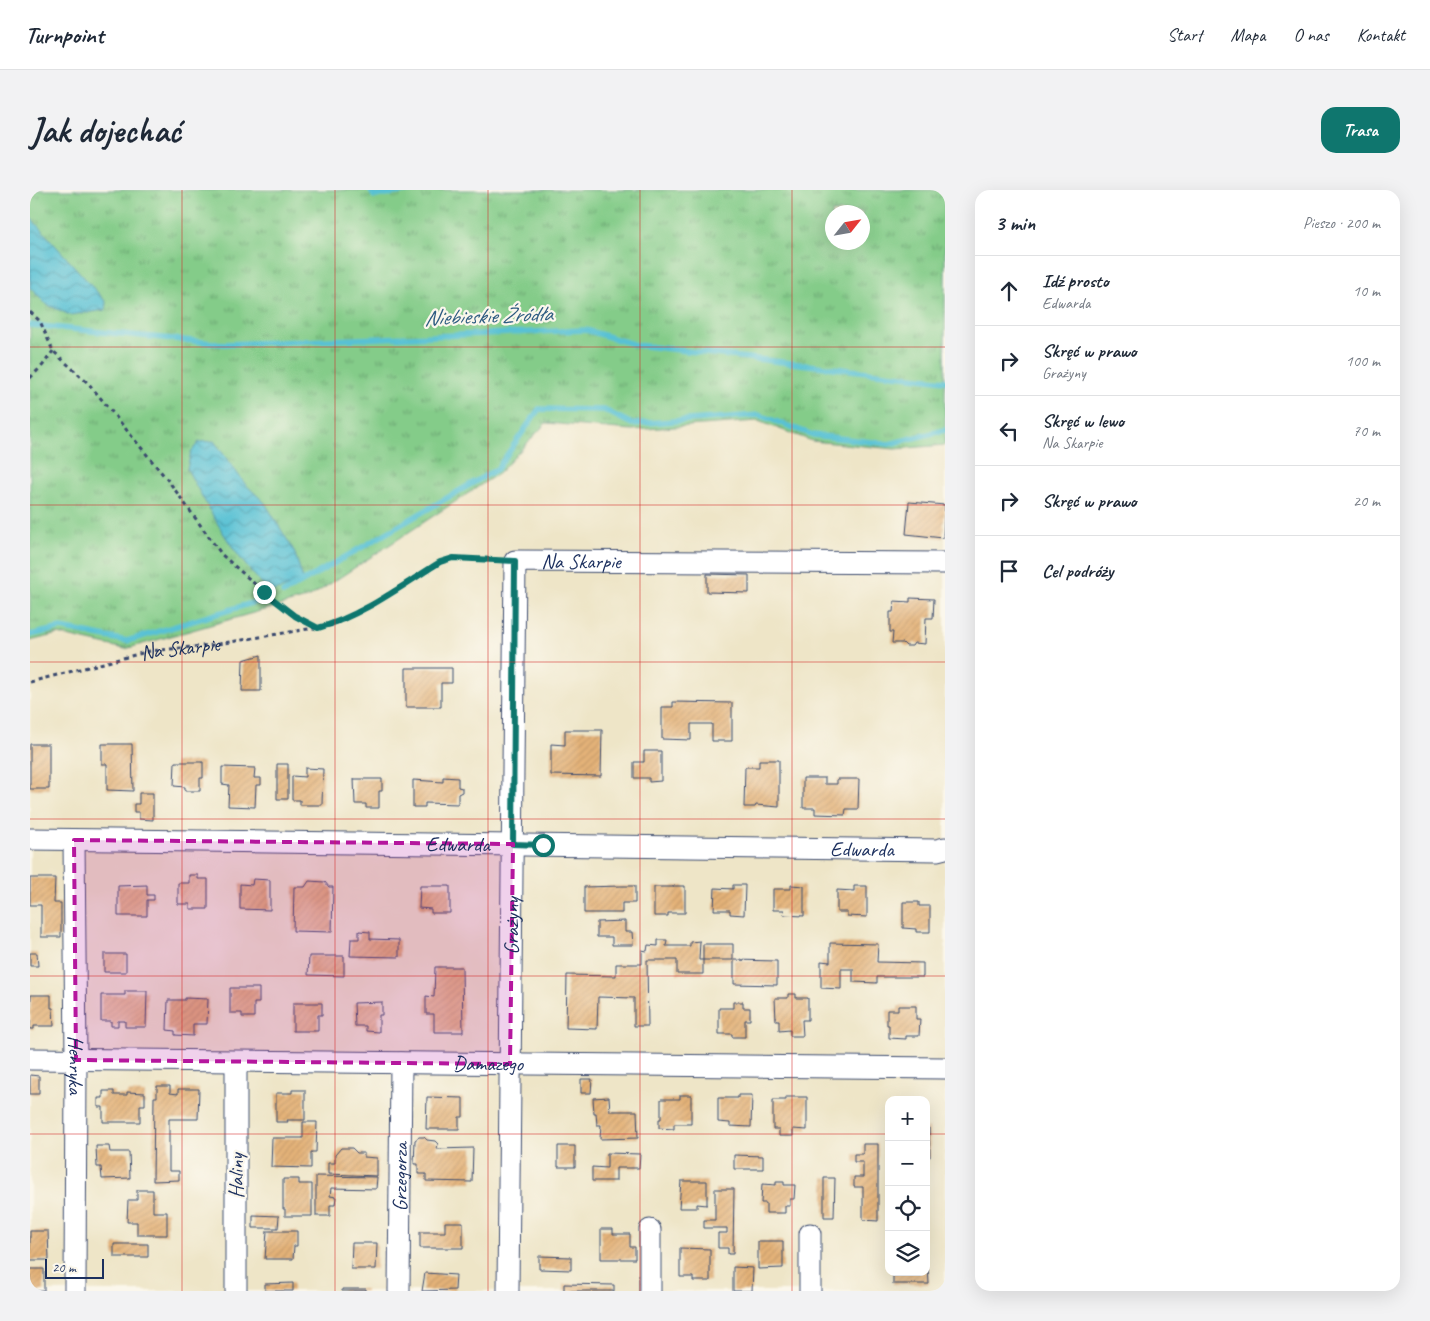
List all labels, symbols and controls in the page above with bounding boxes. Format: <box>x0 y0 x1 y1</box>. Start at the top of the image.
text: Turnpoint <box>25 20 104 50</box>
text: Start <box>1167 24 1203 46</box>
text: Mapa <box>1231 24 1265 46</box>
text: O nas <box>1293 24 1329 46</box>
text: Kontakt <box>1357 24 1405 46</box>
button: Trasa <box>1321 107 1400 153</box>
text: Jak dojechać <box>30 108 181 153</box>
north arrow <box>825 205 870 250</box>
text: 3 min <box>995 210 1035 236</box>
text: Pieszo · 200 m <box>1303 213 1380 233</box>
text: Idź prosto <box>1042 269 1109 293</box>
icon: ahead <box>995 277 1023 305</box>
text: 10 m <box>1353 281 1380 301</box>
text: Edwarda <box>1042 293 1090 313</box>
water label: Niebieskie Źródła <box>423 300 555 332</box>
text: Skręć w prawo <box>1042 339 1137 363</box>
icon: right <box>995 347 1023 375</box>
text: 100 m <box>1346 351 1380 371</box>
text: Grażyny <box>1042 363 1086 383</box>
text: Skręć w lewo <box>1042 409 1124 433</box>
icon: left <box>995 417 1023 445</box>
text: 70 m <box>1353 421 1380 441</box>
text: Na Skarpie <box>1042 433 1102 453</box>
icon: right <box>995 487 1023 515</box>
text: Skręć w prawo <box>1042 489 1137 513</box>
text: 20 m <box>1353 491 1380 511</box>
street label: Na Skarpie <box>541 548 623 575</box>
icon: arrive <box>995 557 1023 585</box>
text: Cel podróży <box>1042 559 1113 583</box>
route end <box>253 581 276 604</box>
street label: Na Skarpie <box>137 631 224 666</box>
street label: Edwarda <box>426 831 492 858</box>
route start <box>532 834 555 857</box>
street label: Edwarda <box>830 836 896 862</box>
street label: Grażyny <box>498 895 525 955</box>
street label: Henryka <box>63 1035 89 1096</box>
street label: Damazego <box>453 1050 525 1077</box>
map controls <box>885 1096 930 1276</box>
button: + <box>885 1096 930 1141</box>
street label: Grzegorza <box>387 1140 413 1212</box>
button: − <box>885 1141 930 1186</box>
street label: Haliny <box>223 1152 249 1199</box>
button: locate <box>885 1186 930 1231</box>
button: layers <box>885 1231 930 1276</box>
scale bar <box>45 1256 104 1279</box>
text: 20 m <box>52 1259 76 1276</box>

